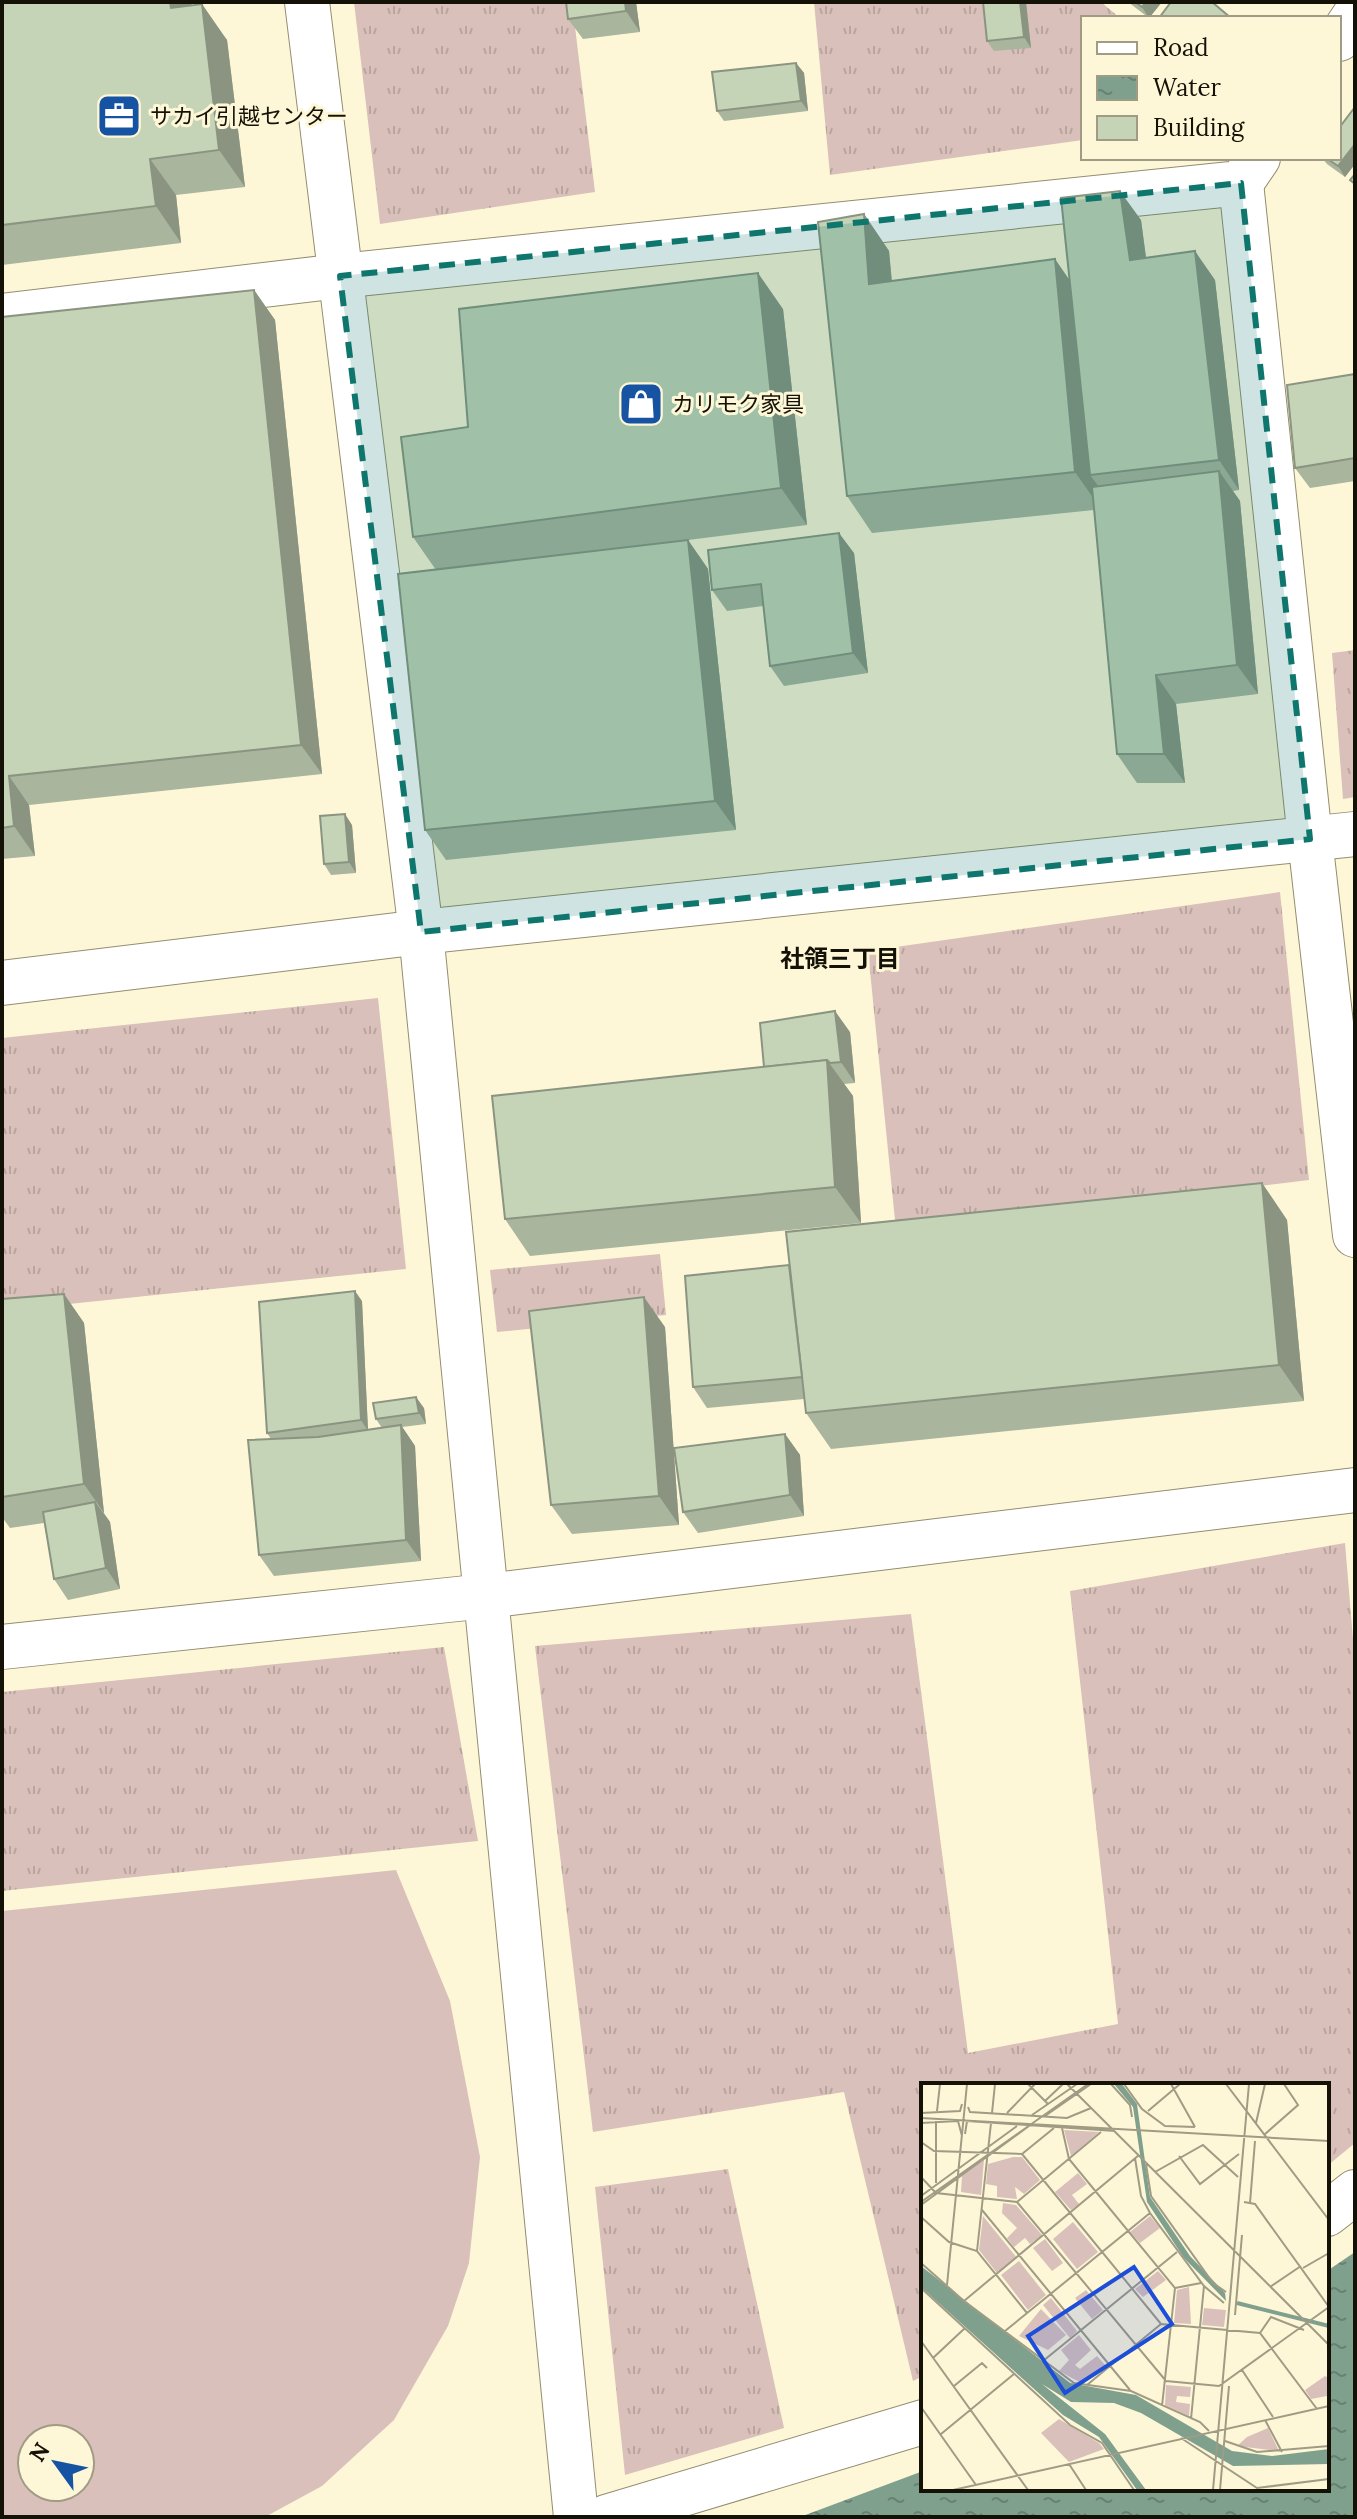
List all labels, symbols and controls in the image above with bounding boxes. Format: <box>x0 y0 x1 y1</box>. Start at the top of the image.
legend <box>1081 16 1341 160</box>
text: Road <box>1153 32 1209 63</box>
text: Water <box>1153 72 1221 103</box>
office icon: サカイ引越センター <box>95 92 143 140</box>
place label: サカイ引越センター <box>150 102 348 130</box>
text: Building <box>1153 112 1245 143</box>
shop icon: カリモク家具 <box>617 380 665 428</box>
place label: カリモク家具 <box>672 390 804 418</box>
district label: 社領三丁目 <box>780 943 900 974</box>
inset map <box>921 2083 1329 2491</box>
north arrow <box>16 2423 96 2503</box>
text: N <box>23 2437 56 2467</box>

